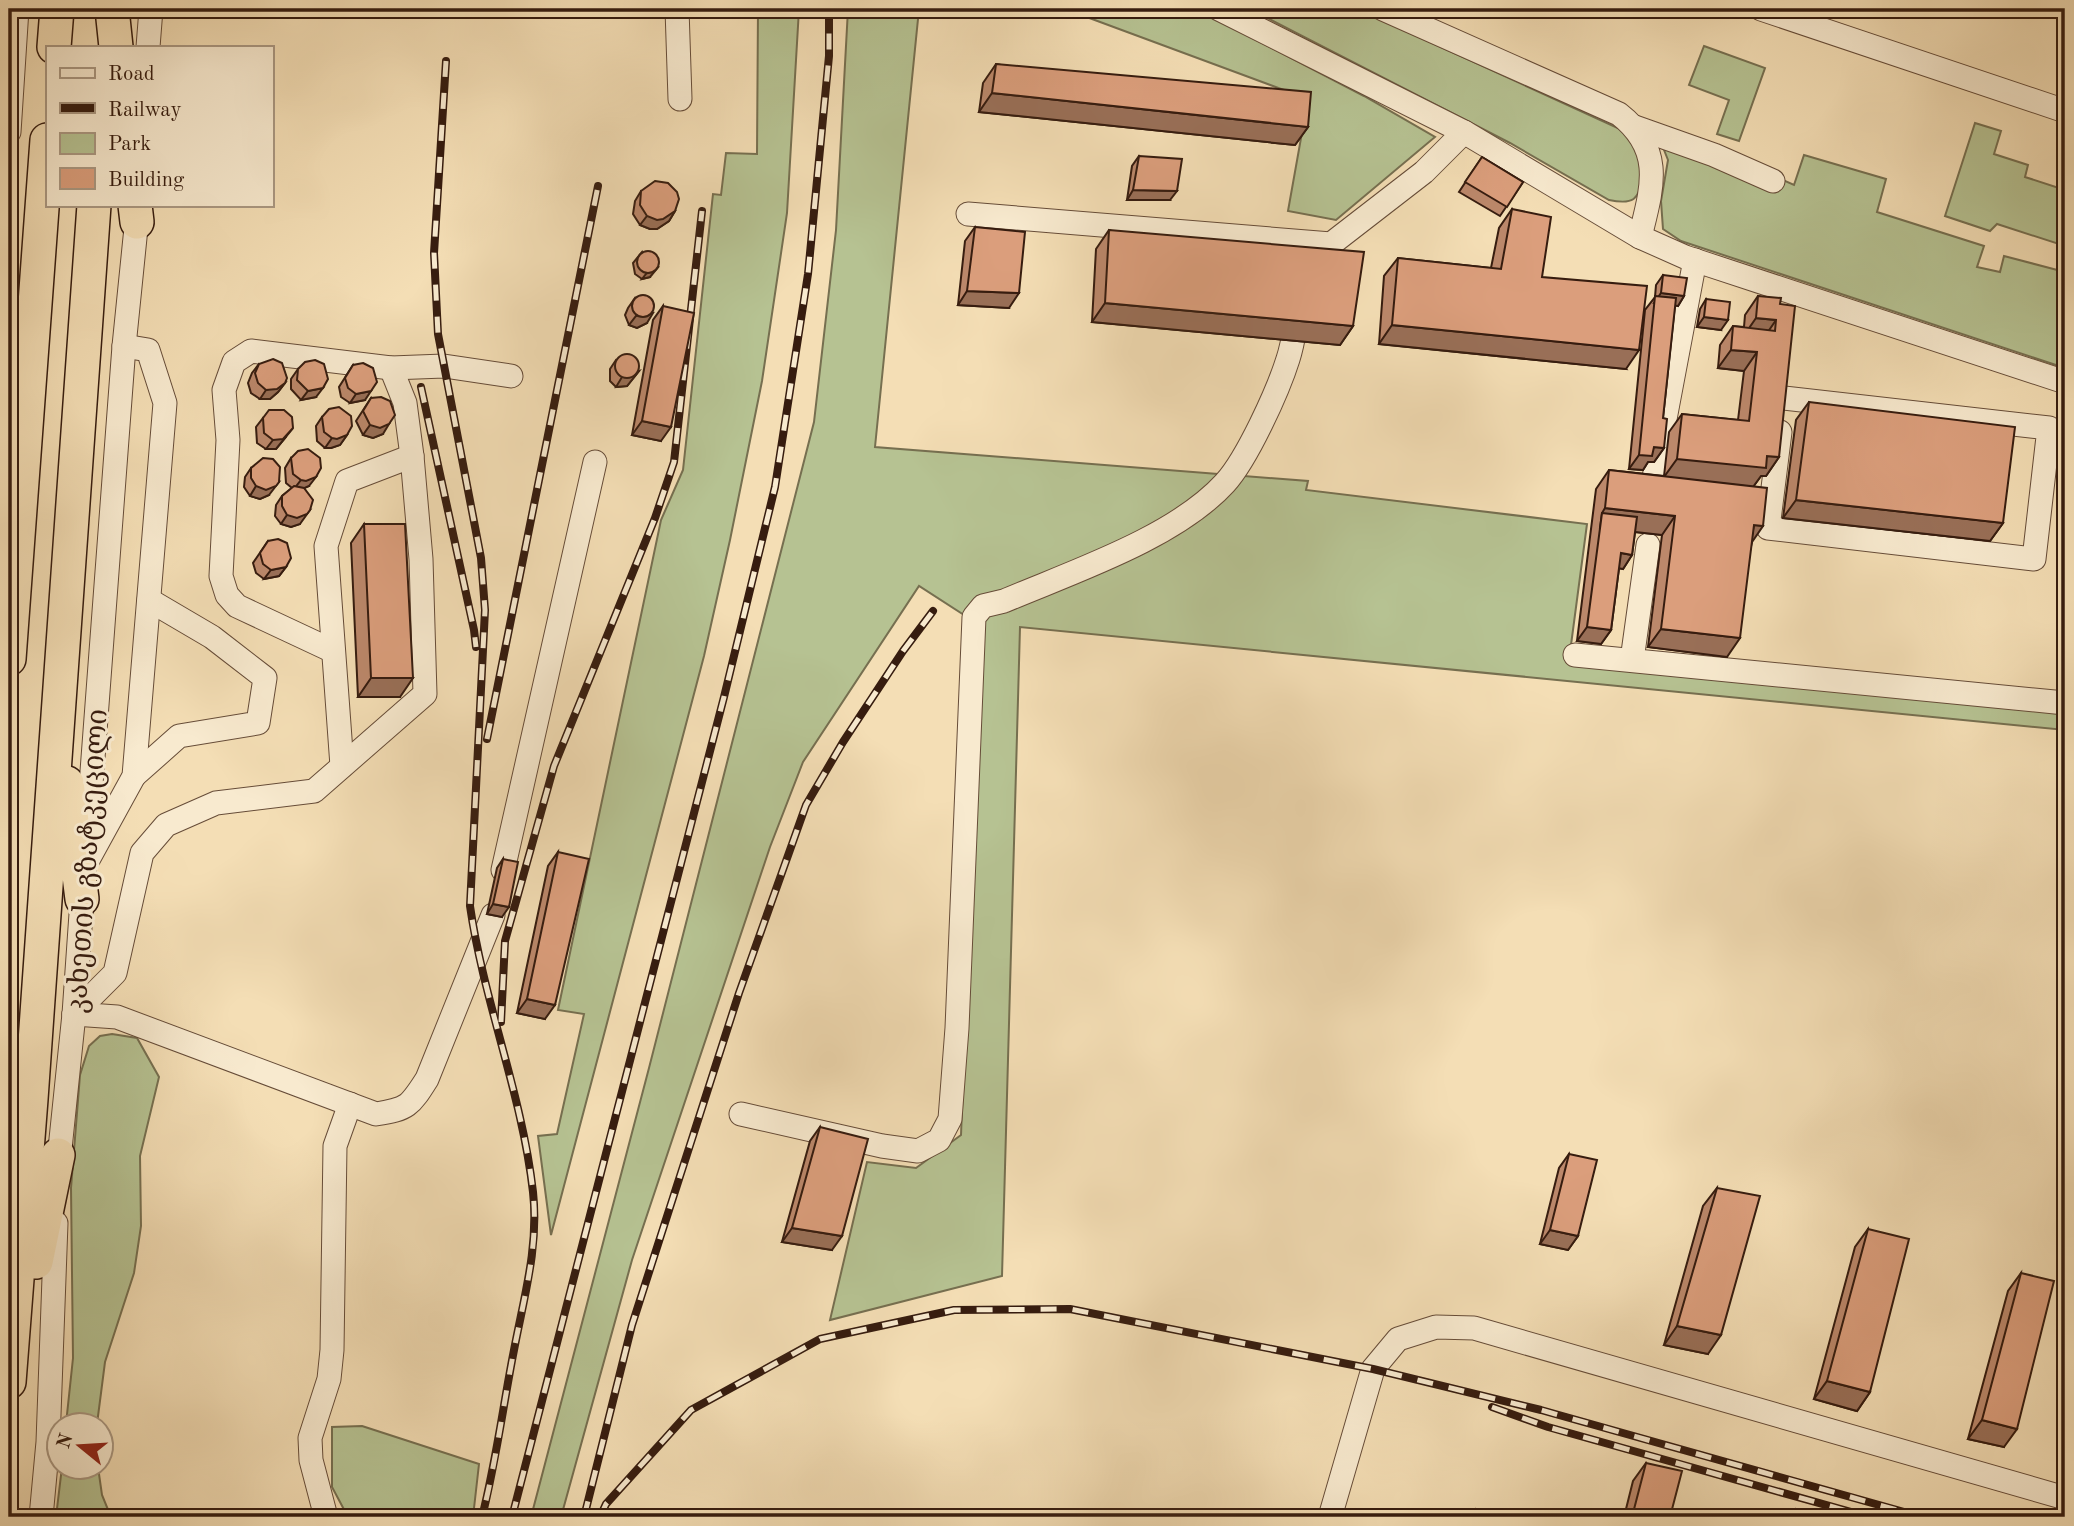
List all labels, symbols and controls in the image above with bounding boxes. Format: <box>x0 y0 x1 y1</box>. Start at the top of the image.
legend <box>46 46 273 206</box>
text: Road <box>108 64 155 85</box>
text: Railway <box>108 100 182 121</box>
text: Park <box>108 134 151 155</box>
text: Building <box>108 170 185 191</box>
street label: კახეთის გზატკეცილი <box>64 708 114 1015</box>
north arrow <box>46 1410 116 1480</box>
text: N <box>55 1431 78 1451</box>

